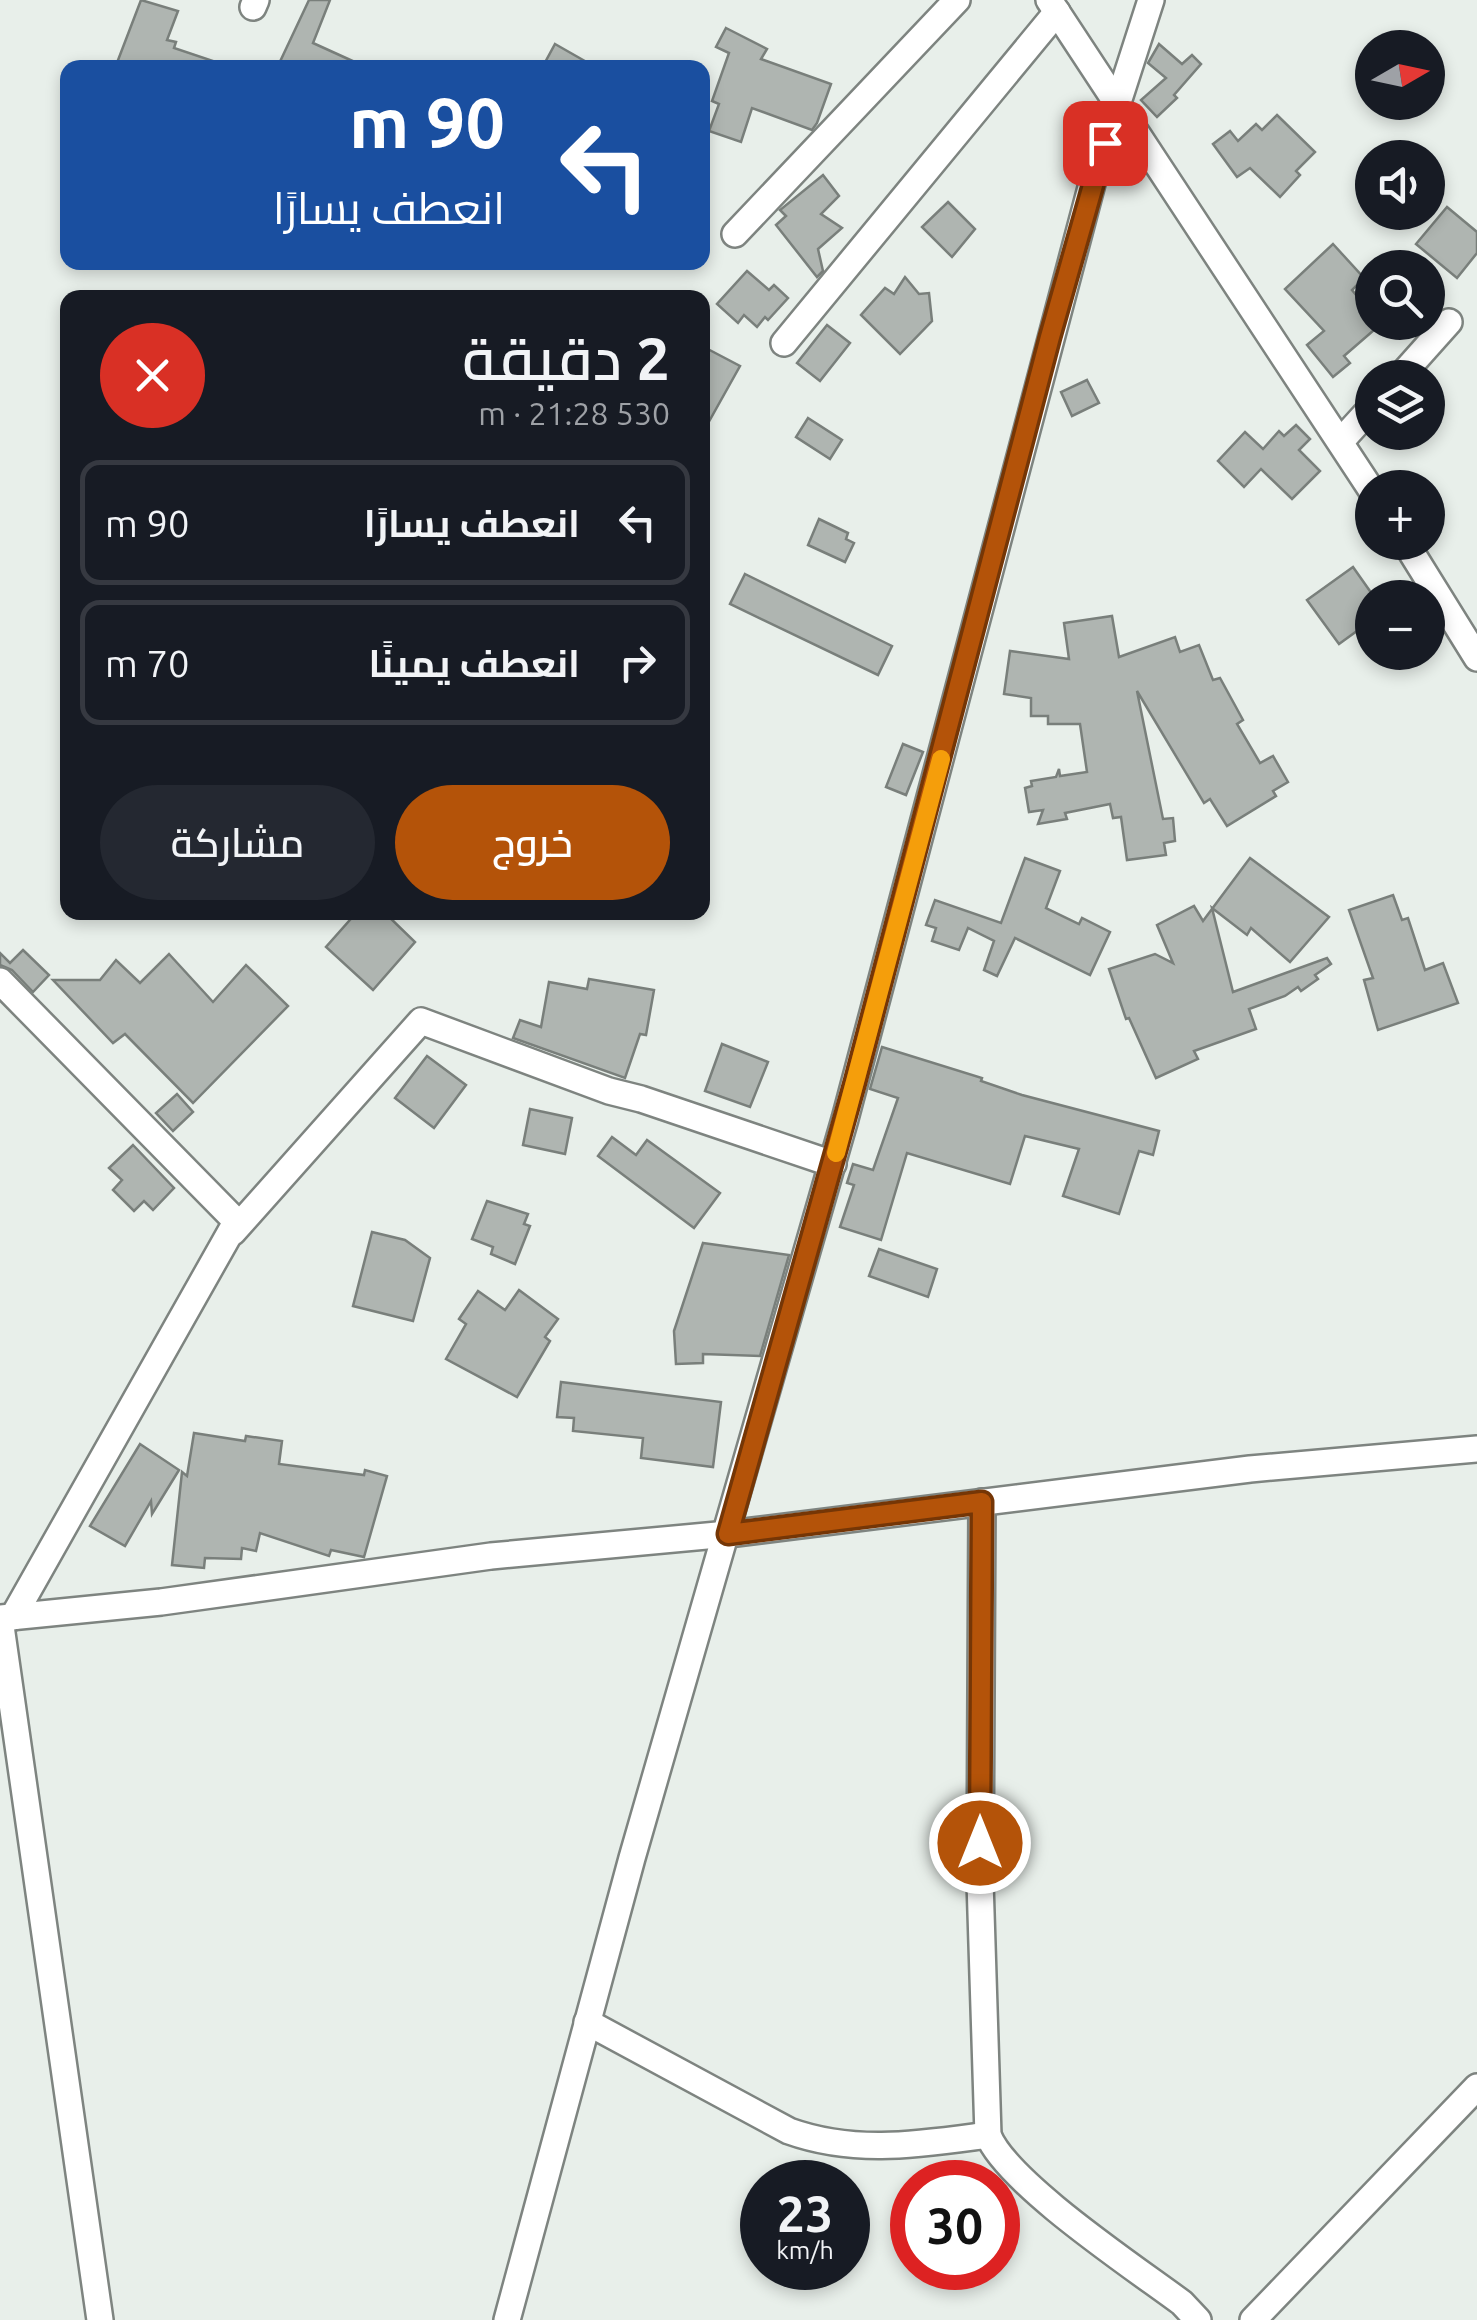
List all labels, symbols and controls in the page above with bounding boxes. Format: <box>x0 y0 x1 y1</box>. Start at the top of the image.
north arrow <box>1355 30 1445 120</box>
map controls <box>1355 30 1445 670</box>
text: 90 m <box>349 83 505 161</box>
icon: left <box>540 100 670 230</box>
pin <box>1063 101 1148 186</box>
icon: arrive <box>1078 116 1133 171</box>
button: sound <box>1355 140 1445 230</box>
text: انعطف يسارًا <box>273 182 505 233</box>
button: search <box>1355 250 1445 340</box>
button: close <box>100 323 205 428</box>
text: 2 دقيقة <box>462 324 670 391</box>
button: layers <box>1355 360 1445 450</box>
text: 530 m · 21:28 <box>478 395 670 431</box>
button: + <box>1355 470 1445 560</box>
icon: left <box>610 495 665 550</box>
text: 90 m <box>105 502 189 544</box>
text: انعطف يسارًا <box>364 502 580 544</box>
button: − <box>1355 580 1445 670</box>
icon: right <box>610 635 665 690</box>
text: 70 m <box>105 642 189 684</box>
text: انعطف يمينًا <box>368 642 580 684</box>
button: مشاركة <box>100 785 375 900</box>
button: خروج <box>395 785 670 900</box>
position arrow <box>928 1791 1032 1895</box>
speed limit sign: 30 <box>890 2160 1020 2290</box>
text: 23 <box>777 2185 833 2241</box>
text: km/h <box>776 2236 834 2264</box>

